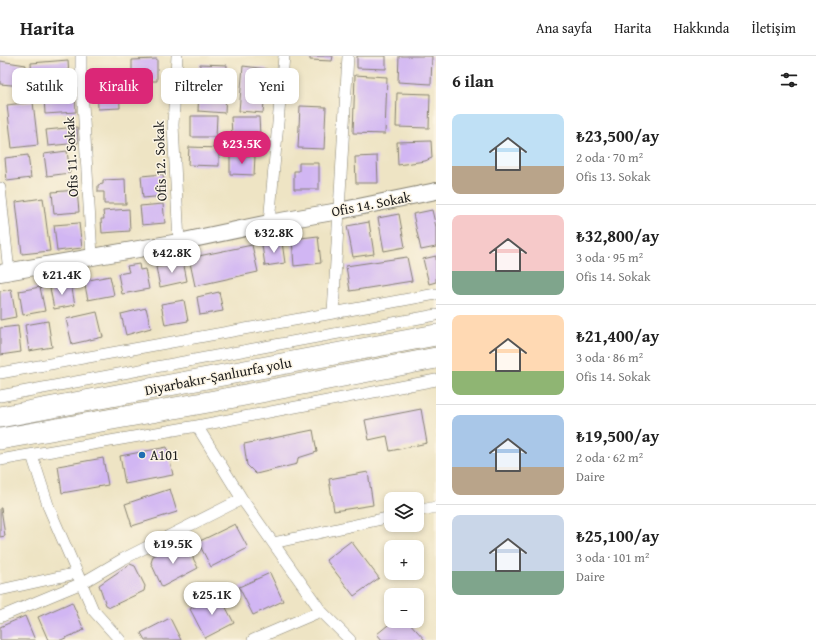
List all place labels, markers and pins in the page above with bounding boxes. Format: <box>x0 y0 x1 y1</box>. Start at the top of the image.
pin: ₺23.5K <box>209 131 275 165</box>
pin: ₺32.8K <box>241 220 307 254</box>
pin: ₺42.8K <box>139 240 205 274</box>
pin: ₺21.4K <box>29 262 95 296</box>
place label: A101 <box>150 445 179 465</box>
marker: A101 <box>137 450 147 460</box>
pin: ₺19.5K <box>140 531 206 565</box>
pin: ₺25.1K <box>179 582 245 616</box>

